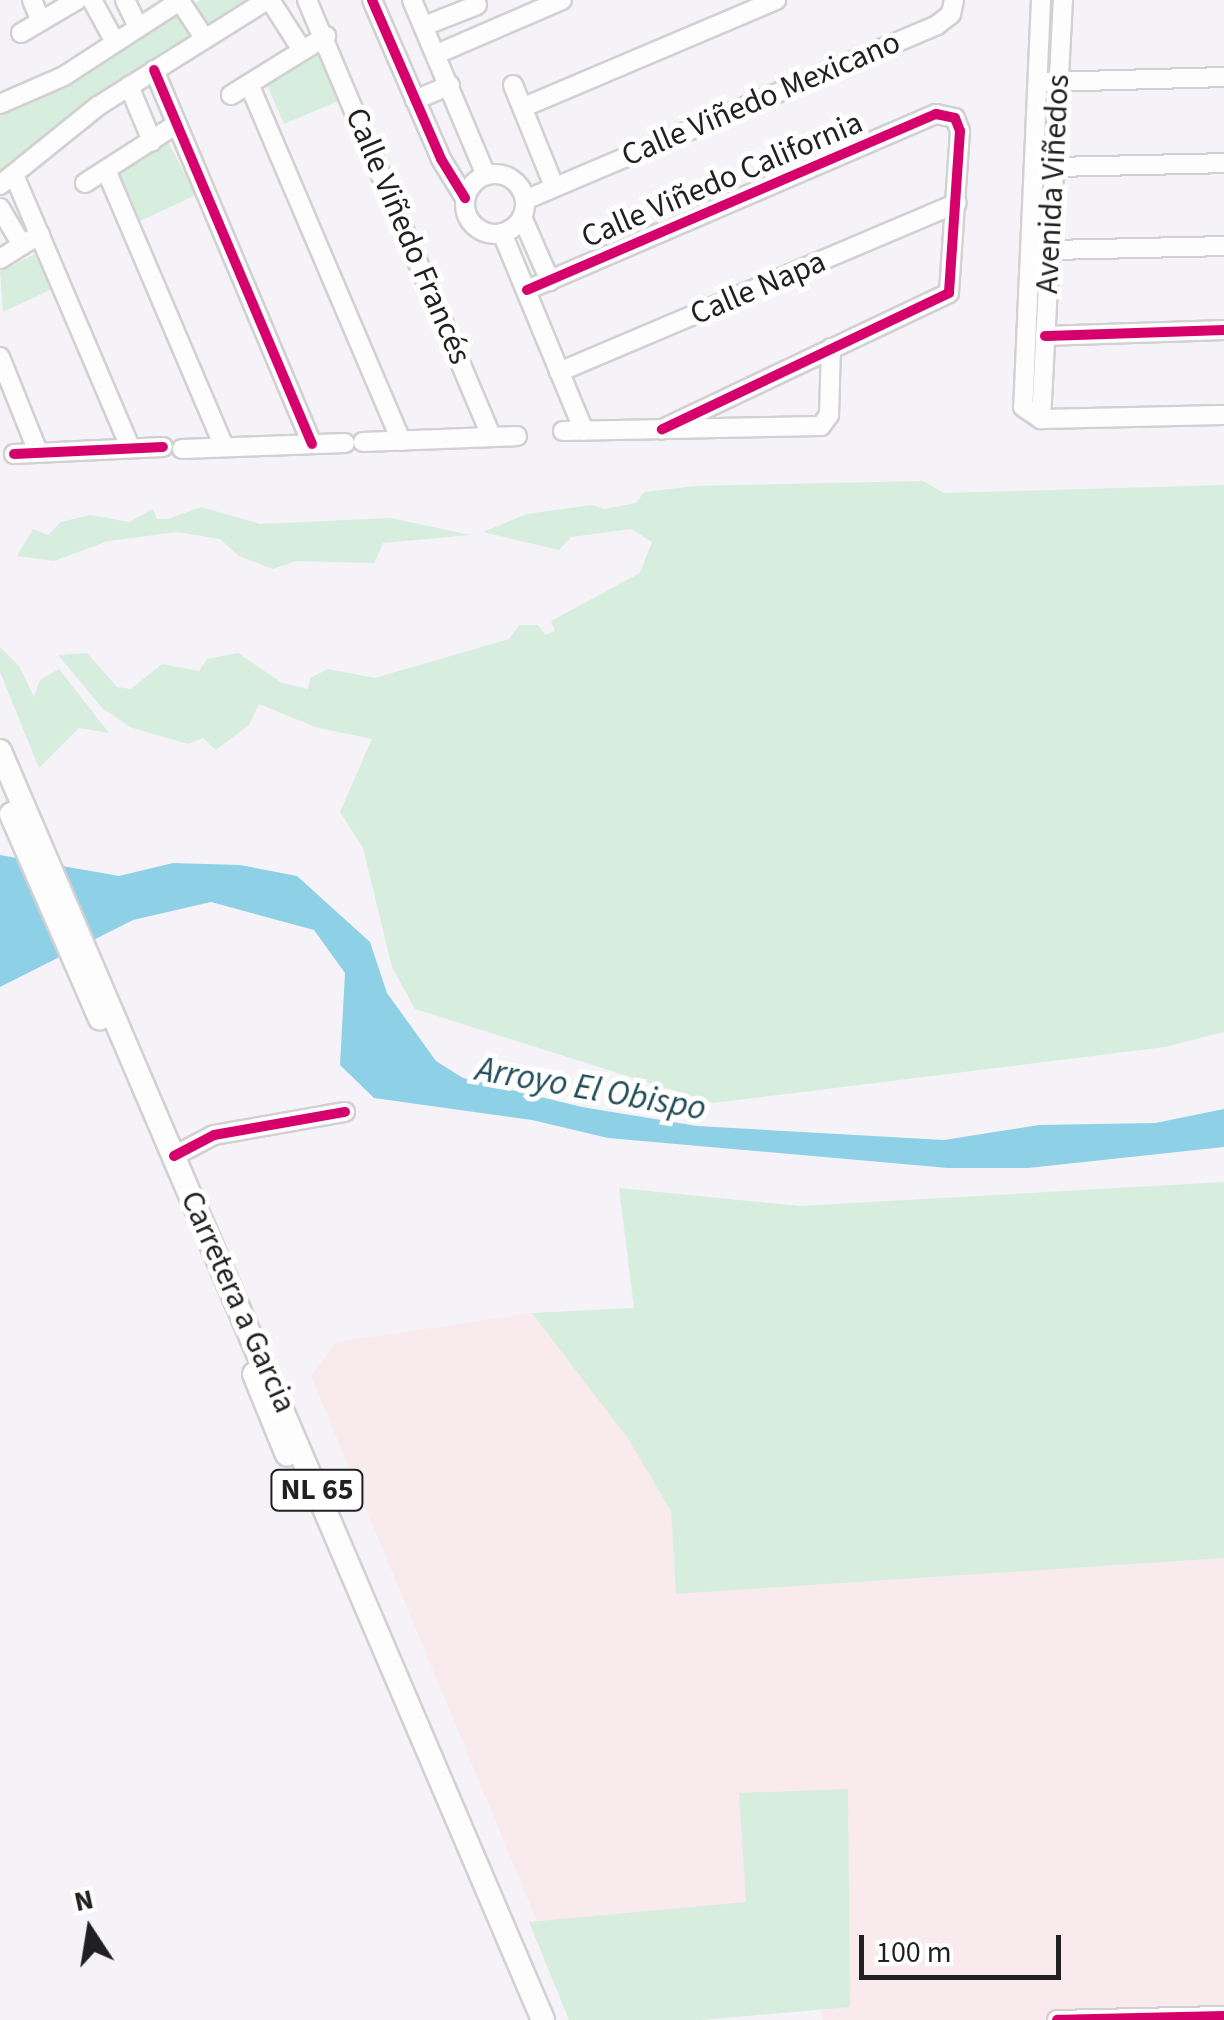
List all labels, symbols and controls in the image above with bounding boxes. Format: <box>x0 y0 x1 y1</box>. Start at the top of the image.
street label: Calle Viñedo Mexicano <box>616 23 906 175</box>
street label: Avenida Viñedos <box>1028 73 1078 295</box>
street label: Calle Viñedo Francés <box>337 102 479 370</box>
street label: Calle Viñedo California <box>576 103 868 257</box>
street label: Calle Napa <box>685 242 831 334</box>
water label: Arroyo El Obispo <box>473 1048 709 1130</box>
street label: Carretera a Garcia <box>172 1185 304 1419</box>
road number: NL 65 <box>270 1465 364 1515</box>
text: N <box>70 1879 97 1922</box>
north arrow <box>40 1880 140 1980</box>
scale bar <box>864 1915 1066 1977</box>
text: 100 m <box>876 1931 952 1974</box>

